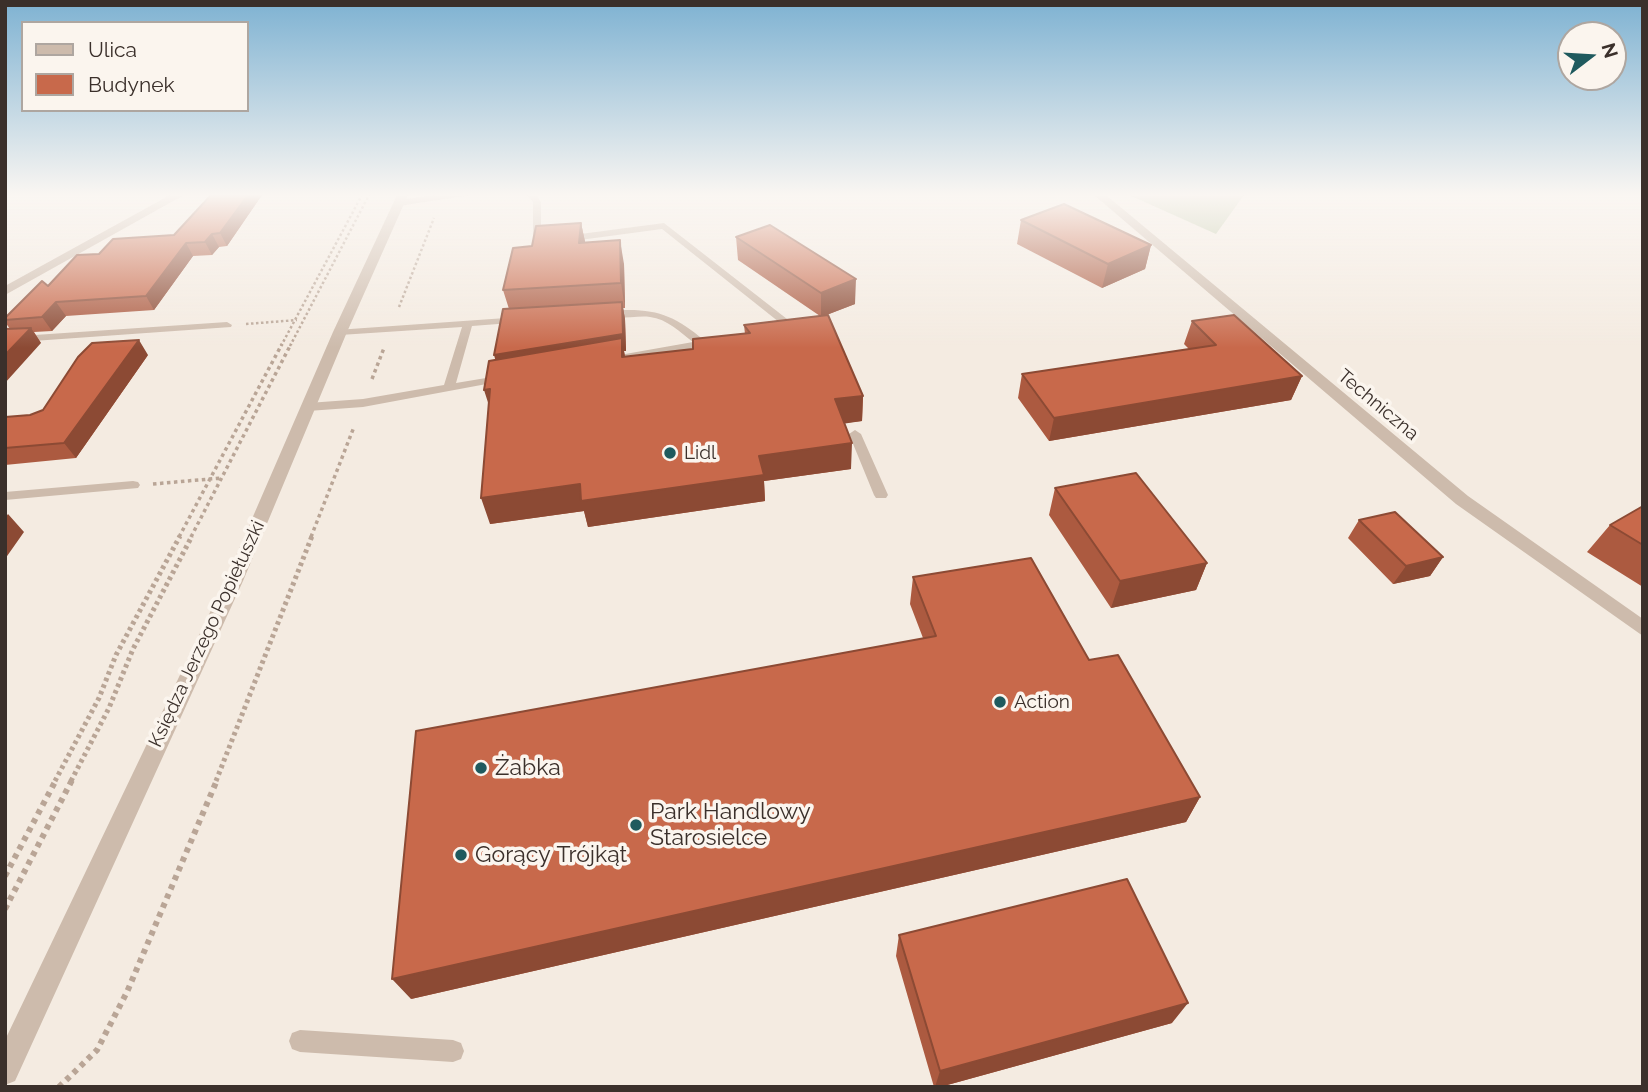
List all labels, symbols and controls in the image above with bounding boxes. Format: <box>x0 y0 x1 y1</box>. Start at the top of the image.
legend <box>21 21 248 112</box>
north arrow <box>1557 21 1627 91</box>
text: Ulica <box>88 37 137 62</box>
text: N <box>1598 40 1623 61</box>
text: Budynek <box>88 72 175 97</box>
street label: Techniczna <box>1333 365 1423 445</box>
place label: Lidl <box>684 442 716 464</box>
marker: Lidl <box>662 445 678 461</box>
street label: Księdza Jerzego Popiełuszki <box>144 517 270 751</box>
place label: Action <box>1014 691 1070 713</box>
marker: Action <box>992 694 1008 710</box>
place label: Żabka <box>495 754 561 782</box>
marker: Żabka <box>473 760 489 776</box>
place label: Park Handlowy Starosielce <box>650 798 811 852</box>
marker: Park Handlowy Starosielce <box>628 817 644 833</box>
place label: Gorący Trójkąt <box>475 841 627 869</box>
marker: Gorący Trójkąt <box>453 847 469 863</box>

